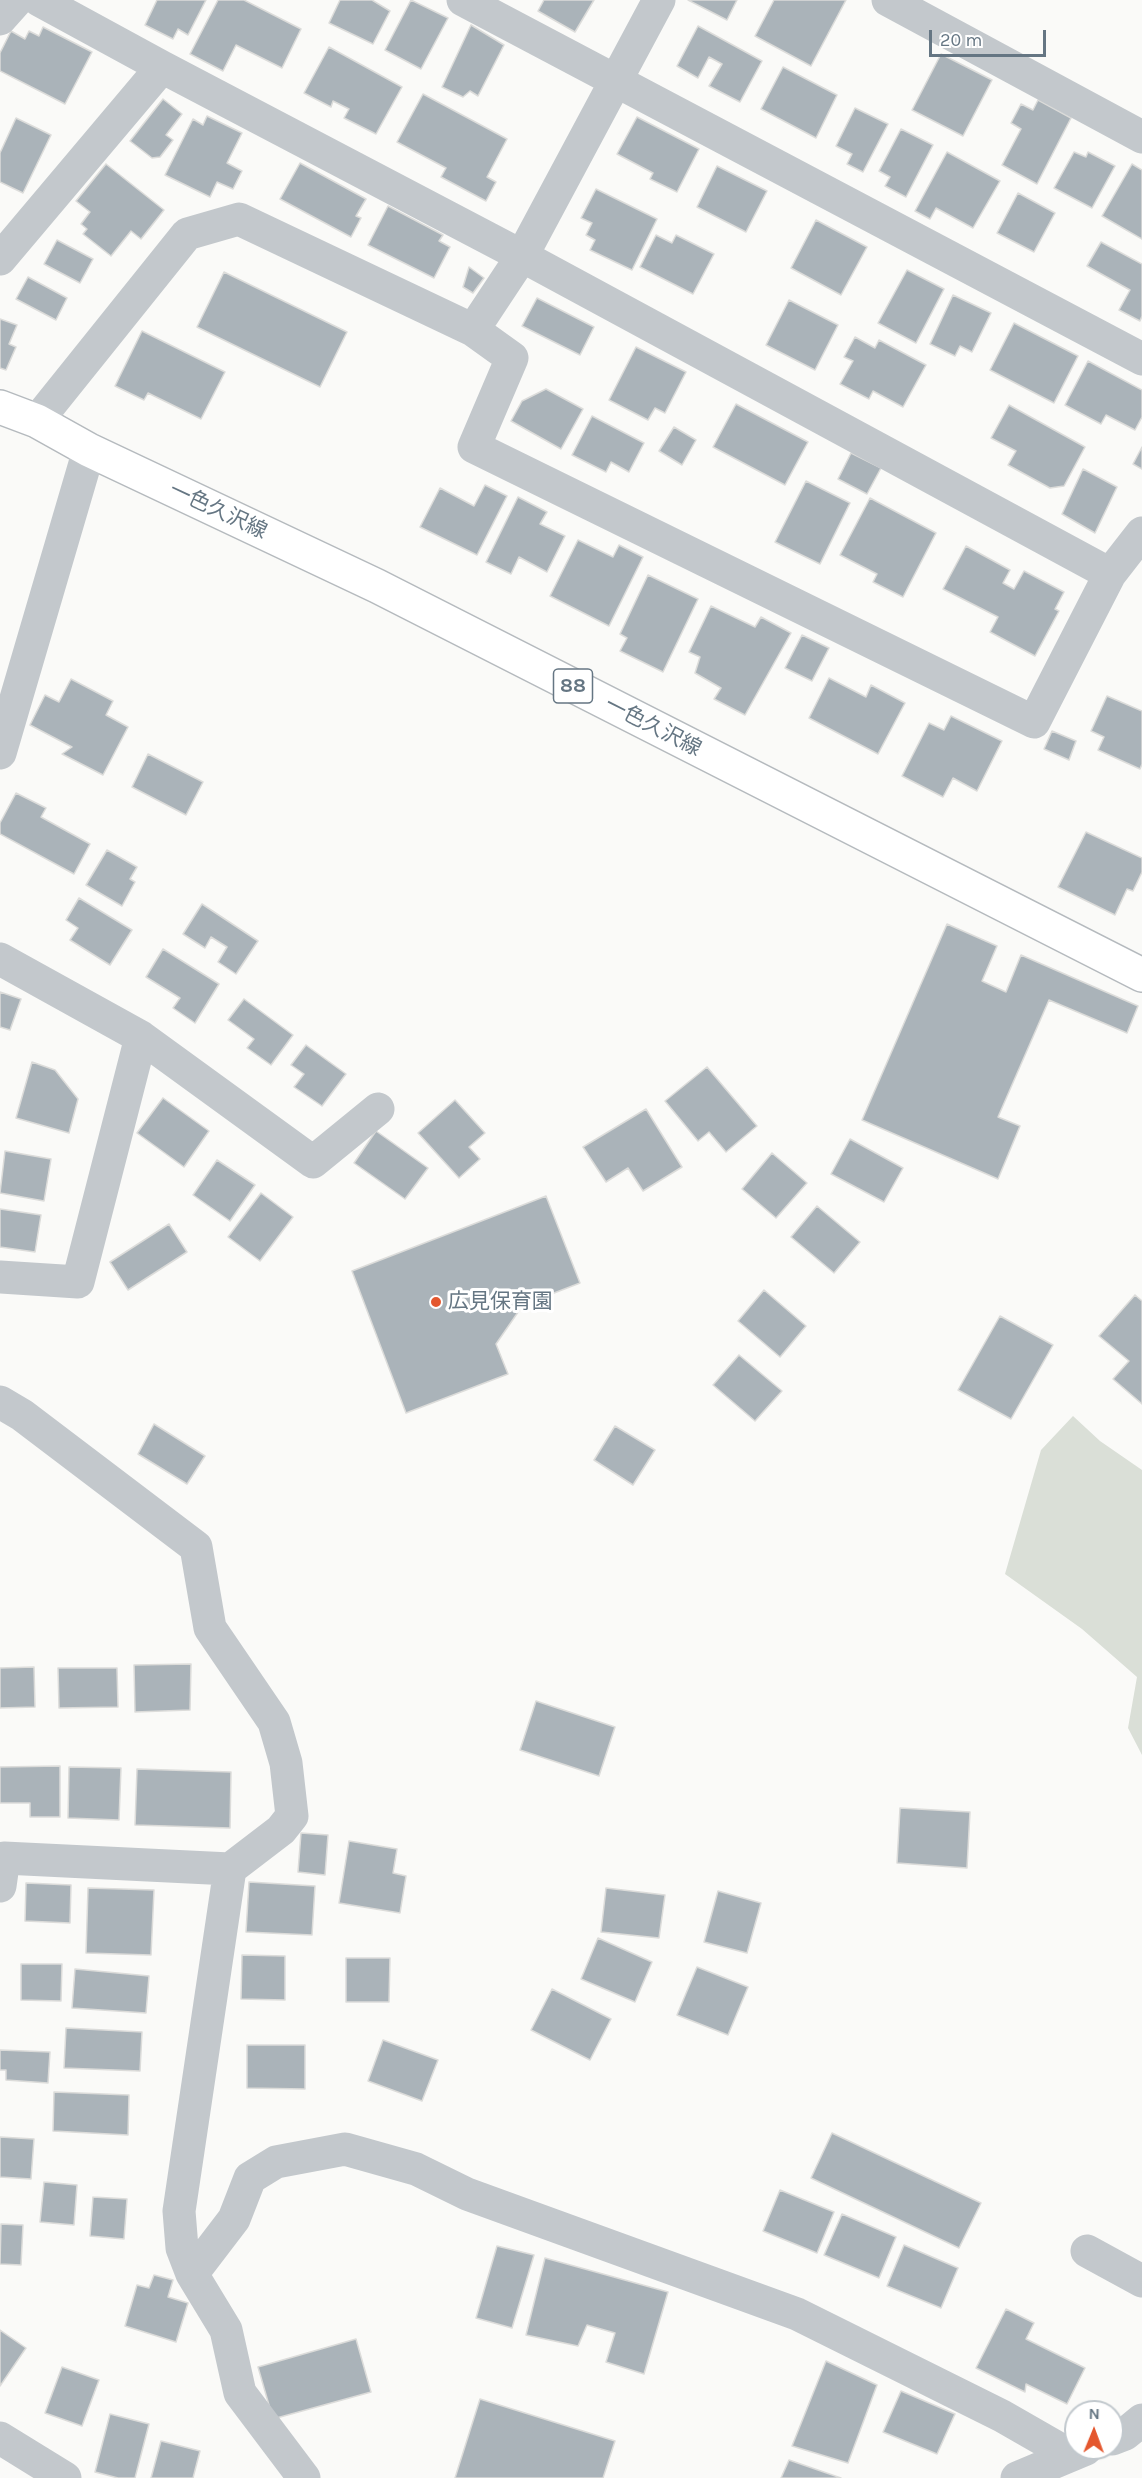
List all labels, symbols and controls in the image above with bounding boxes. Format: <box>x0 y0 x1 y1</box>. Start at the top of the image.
scale bar <box>932 18 1049 56</box>
text: 20 m <box>940 29 982 51</box>
street label: 一色久沢線 <box>165 477 271 545</box>
road number: 88 <box>554 669 592 703</box>
street label: 一色久沢線 <box>601 692 705 762</box>
place label: 広見保育園 <box>448 1289 553 1315</box>
marker: 広見保育園 <box>429 1295 443 1309</box>
north arrow <box>1064 2400 1124 2460</box>
text: N <box>1088 2404 1100 2423</box>

